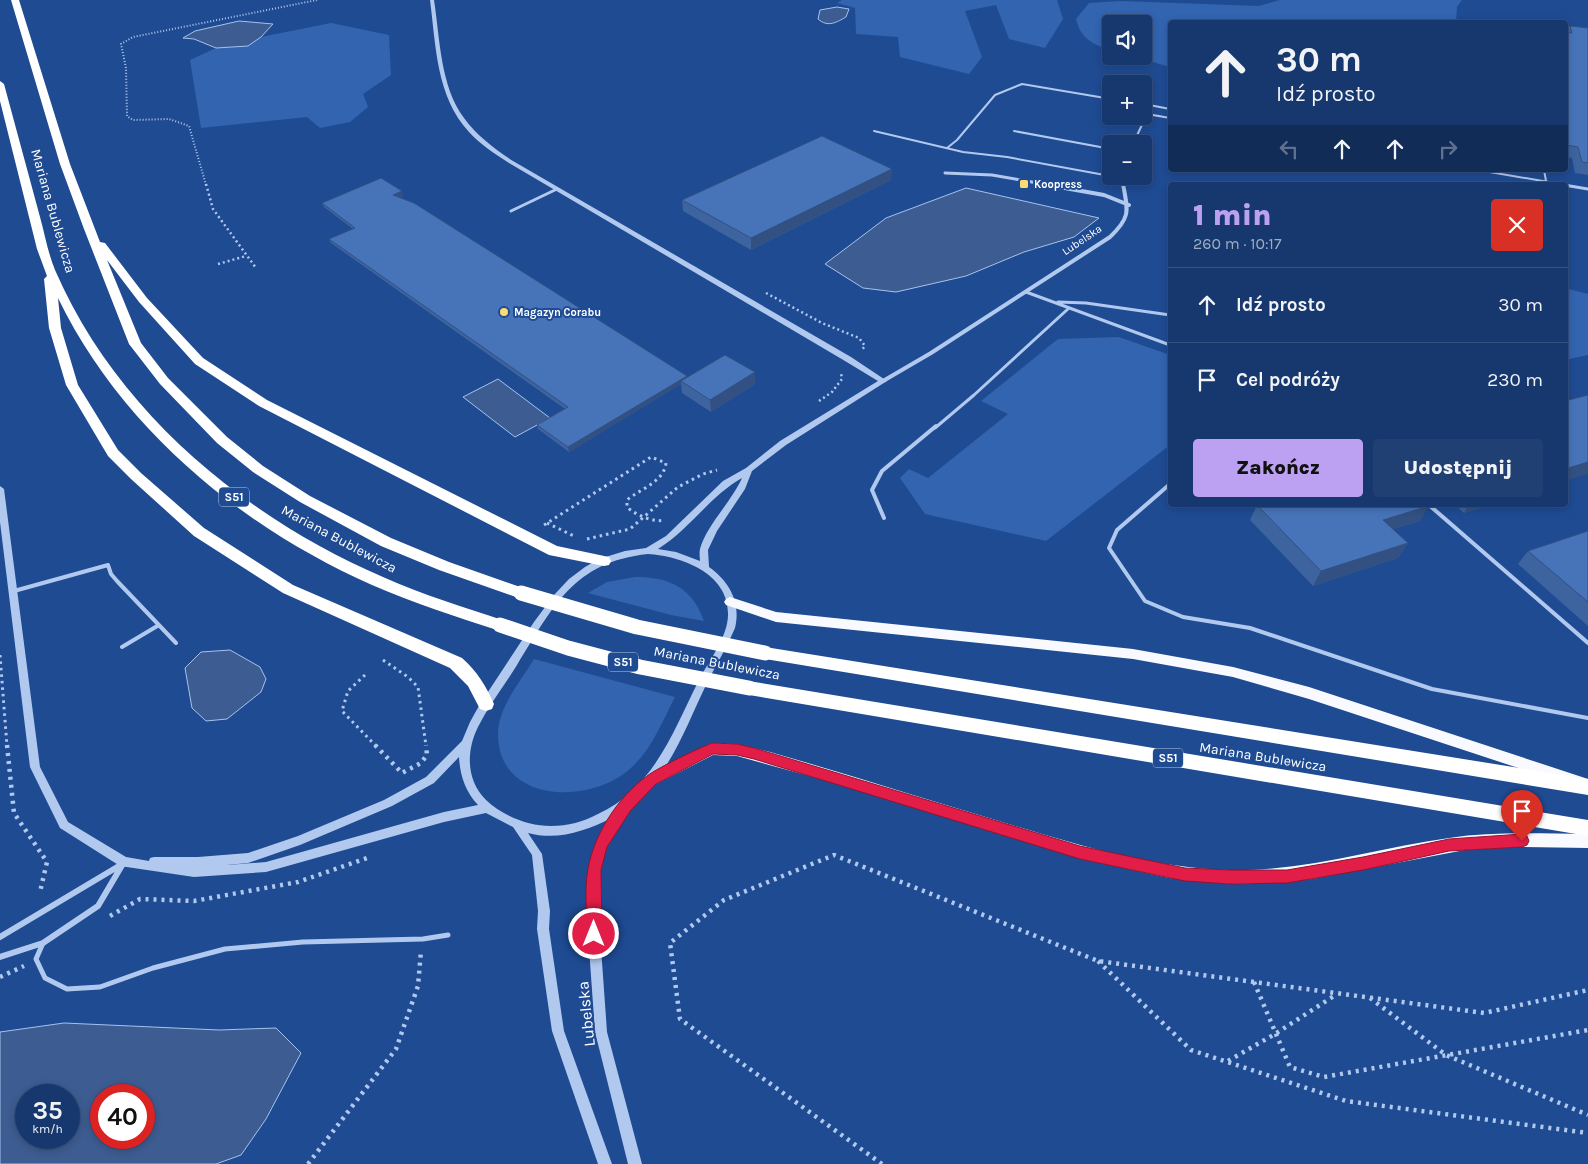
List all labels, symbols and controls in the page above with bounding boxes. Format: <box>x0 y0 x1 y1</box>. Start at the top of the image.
map controls <box>1102 15 1152 185</box>
button: sound <box>1102 15 1152 65</box>
text: 30 m <box>1276 39 1362 80</box>
icon: ahead <box>1193 40 1258 105</box>
button: + <box>1102 75 1152 125</box>
text: Idź prosto <box>1276 81 1376 107</box>
button: − <box>1102 135 1152 185</box>
icon: left <box>1275 135 1303 163</box>
icon: ahead <box>1328 135 1356 163</box>
icon: ahead <box>1381 135 1409 163</box>
icon: right <box>1434 135 1462 163</box>
street label: Mariana Bublewicza <box>27 147 79 275</box>
marker: Koopress <box>1018 178 1030 190</box>
place label: Koopress <box>1034 178 1082 191</box>
text: 1 min <box>1193 197 1272 233</box>
button: close <box>1491 199 1543 251</box>
street label: Lubelska <box>1060 222 1104 258</box>
text: 260 m · 10:17 <box>1193 234 1281 253</box>
icon: ahead <box>1193 291 1221 319</box>
text: Idź prosto <box>1236 294 1326 316</box>
text: 30 m <box>1498 294 1543 316</box>
marker: Magazyn Corabu <box>498 306 510 318</box>
place label: Magazyn Corabu <box>514 306 601 319</box>
icon: arrive <box>1193 366 1221 394</box>
text: Cel podróży <box>1236 369 1340 391</box>
text: 230 m <box>1487 369 1543 391</box>
button: Zakończ <box>1193 439 1363 497</box>
button: Udostępnij <box>1373 439 1543 497</box>
road number: S51 <box>219 488 249 507</box>
street label: Mariana Bublewicza <box>278 501 400 577</box>
street label: Mariana Bublewicza <box>652 642 782 684</box>
road number: S51 <box>608 652 638 672</box>
street label: Mariana Bublewicza <box>1198 739 1328 775</box>
road number: S51 <box>1153 748 1183 768</box>
pin <box>1501 790 1543 841</box>
icon: arrive <box>1508 797 1536 825</box>
position arrow <box>567 907 619 959</box>
street label: Lubelska <box>573 980 599 1048</box>
speed limit sign: 40 <box>90 1084 155 1149</box>
text: 35 <box>32 1096 63 1125</box>
text: km/h <box>32 1122 63 1136</box>

